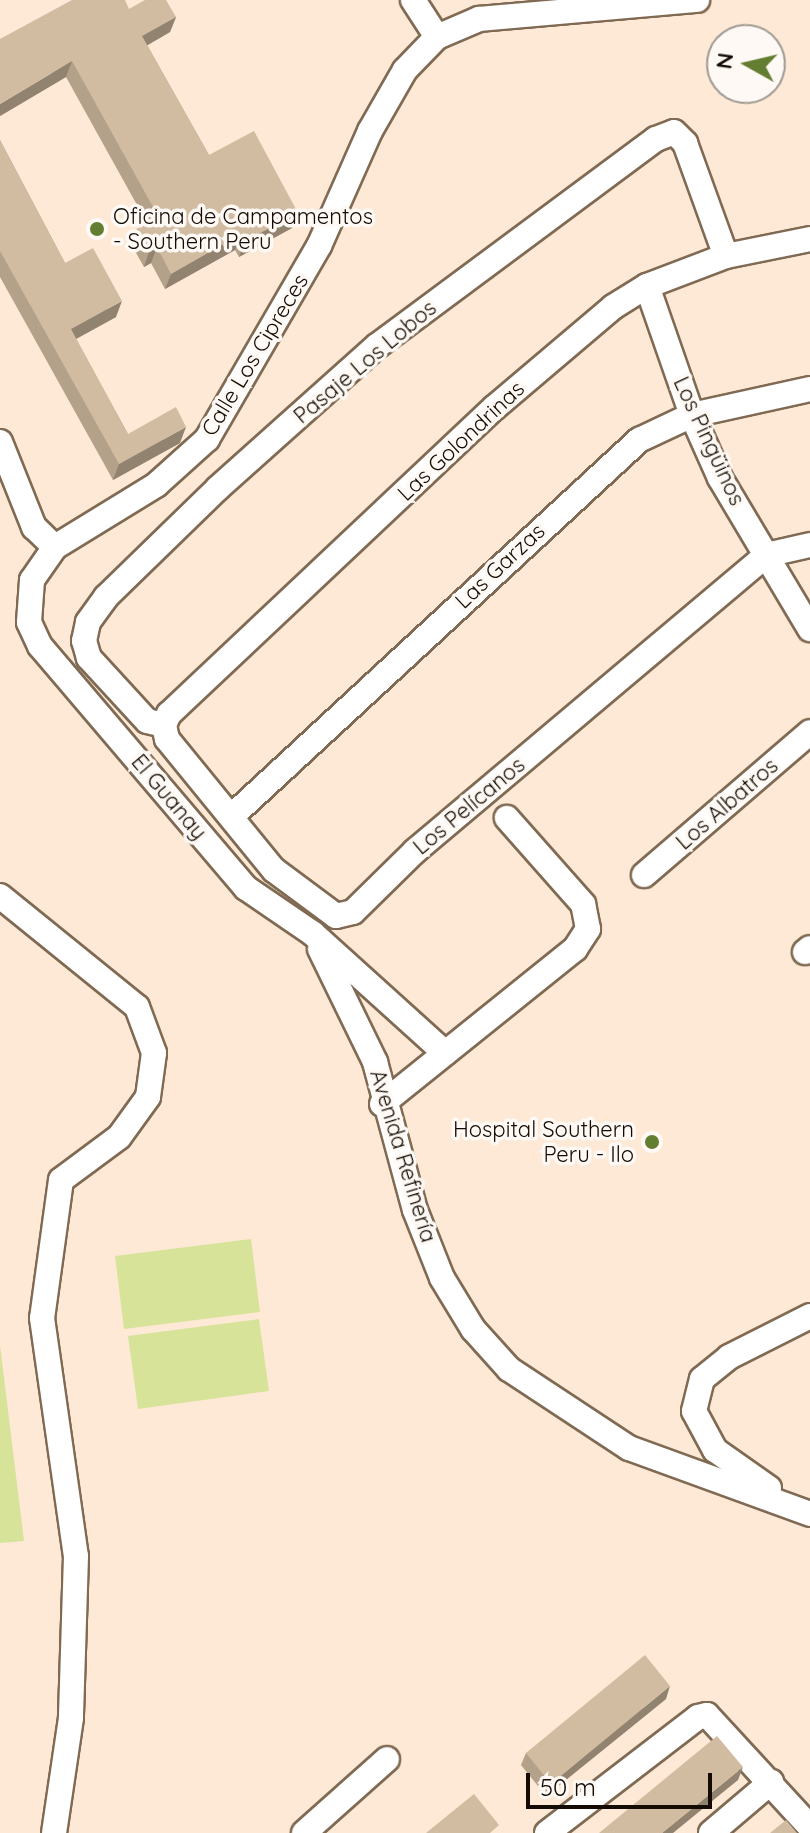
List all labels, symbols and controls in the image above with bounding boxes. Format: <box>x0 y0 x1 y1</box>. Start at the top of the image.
north arrow <box>706 24 786 104</box>
text: N <box>709 51 739 71</box>
place label: Oficina de Campamentos - Southern Peru <box>113 203 373 254</box>
marker: Oficina de Campamentos - Southern Peru <box>88 220 106 238</box>
street label: Calle Los Cipreces <box>196 269 314 441</box>
street label: Pasaje Los Lobos <box>288 295 442 429</box>
street label: Los Pingüinos <box>668 372 750 510</box>
street label: Las Golondrinas <box>392 376 530 506</box>
street label: Las Garzas <box>450 518 550 614</box>
street label: El Guanay <box>126 749 212 845</box>
street label: Los Pelícanos <box>408 752 530 860</box>
street label: Los Albatros <box>671 753 783 855</box>
street label: Avenida Refinería <box>364 1067 442 1245</box>
place label: Hospital Southern Peru - Ilo <box>453 1116 634 1168</box>
marker: Hospital Southern Peru - Ilo <box>641 1131 663 1153</box>
scale bar <box>530 1757 716 1807</box>
text: 50 m <box>540 1772 596 1802</box>

